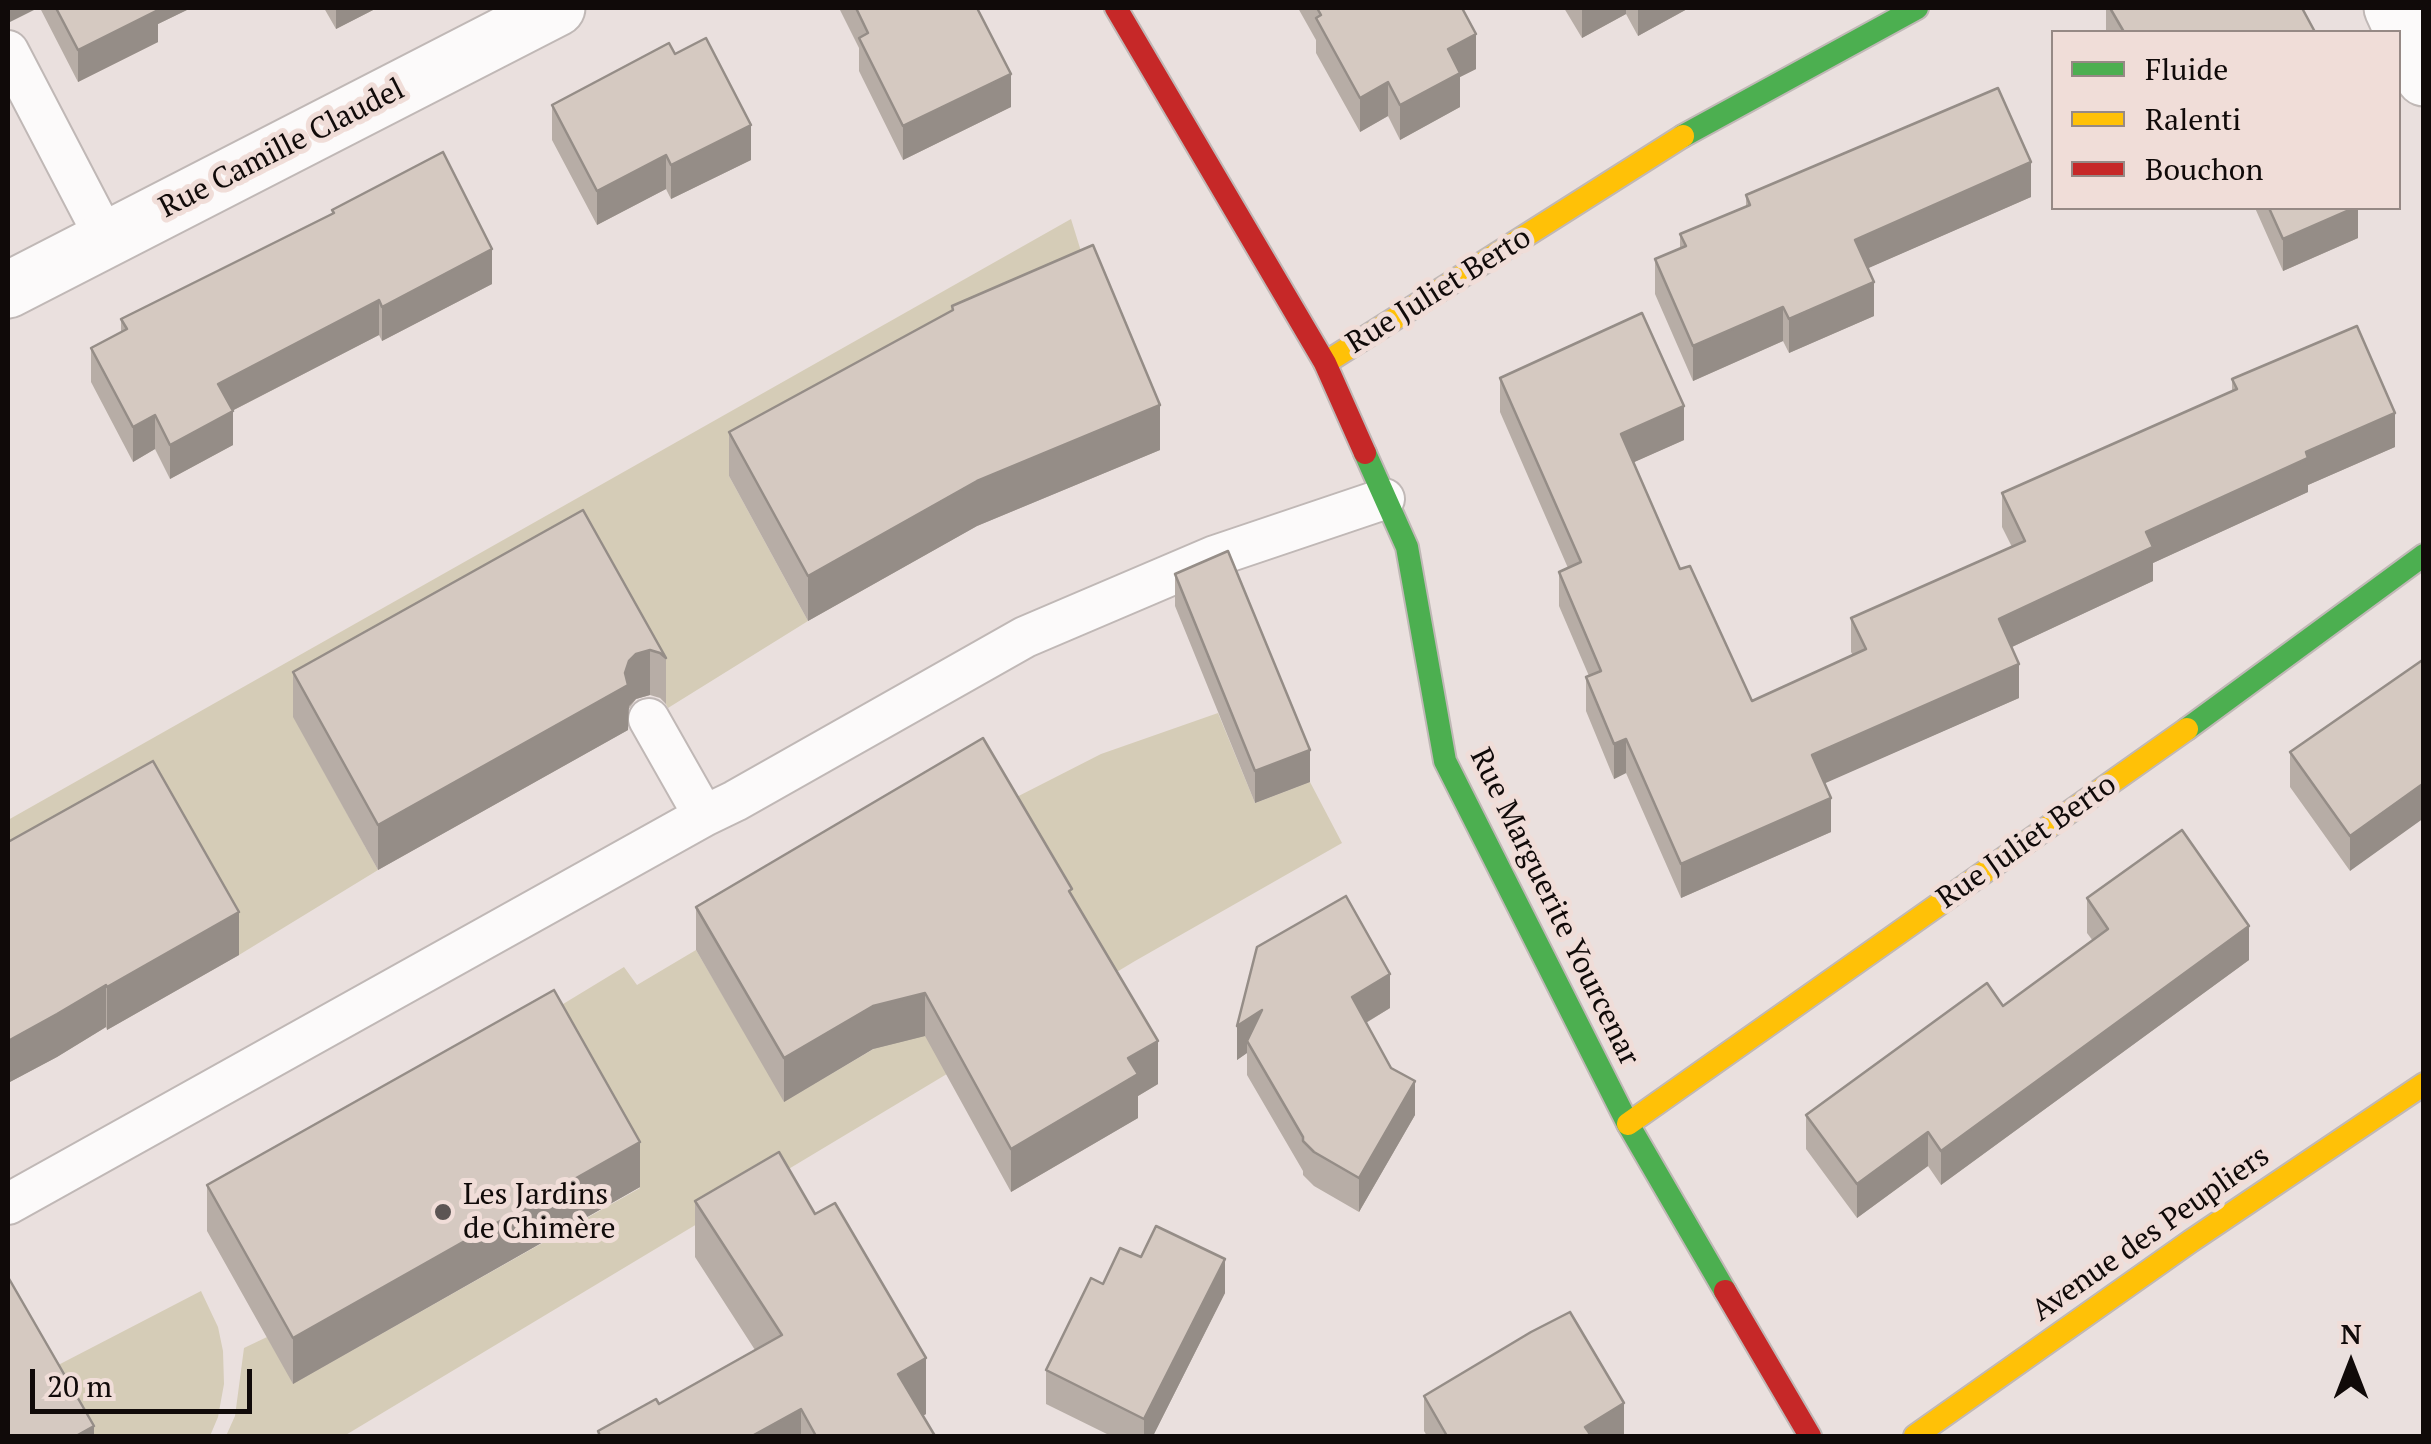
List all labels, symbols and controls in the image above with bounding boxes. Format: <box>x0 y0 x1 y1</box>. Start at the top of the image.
legend <box>2051 30 2401 210</box>
text: Fluide <box>2145 49 2228 89</box>
street label: Rue Camille Claudel <box>154 72 410 226</box>
text: Ralenti <box>2145 99 2241 139</box>
text: Bouchon <box>2145 149 2263 189</box>
street label: Rue Juliet Berto <box>1340 220 1538 362</box>
street label: Rue Marguerite Yourcenar <box>1461 743 1647 1071</box>
street label: Rue Juliet Berto <box>1930 767 2124 917</box>
street label: Avenue des Peupliers <box>2025 1139 2277 1329</box>
place label: Les Jardins de Chimère <box>463 1177 616 1248</box>
marker: Les Jardins de Chimère <box>432 1201 454 1223</box>
north arrow <box>2301 1314 2401 1414</box>
text: N <box>2340 1315 2362 1352</box>
scale bar <box>35 1349 258 1411</box>
text: 20 m <box>47 1366 112 1406</box>

